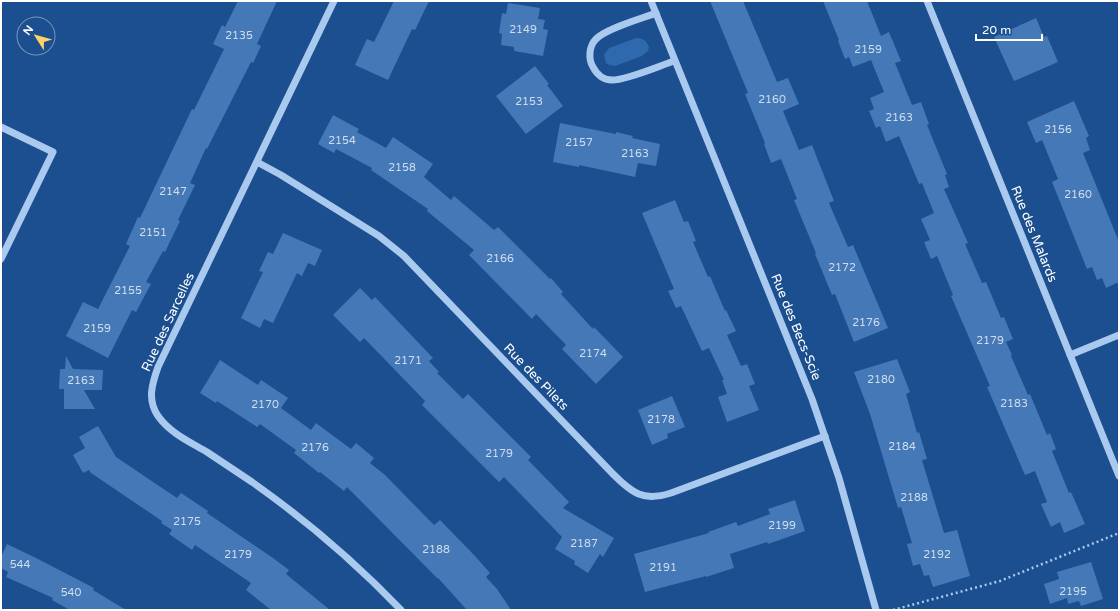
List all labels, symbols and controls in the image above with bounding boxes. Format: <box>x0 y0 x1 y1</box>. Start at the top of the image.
north arrow <box>16 16 56 56</box>
scale bar <box>976 16 1042 42</box>
text: N <box>21 23 36 38</box>
house number: 2149 <box>509 23 537 36</box>
text: 20 m <box>982 23 1011 37</box>
house number: 2135 <box>225 29 253 42</box>
house number: 2159 <box>854 43 882 56</box>
house number: 2160 <box>758 93 786 106</box>
house number: 2153 <box>515 95 543 108</box>
house number: 2163 <box>885 111 913 124</box>
house number: 2156 <box>1044 123 1072 136</box>
house number: 2154 <box>328 134 356 147</box>
house number: 2157 <box>565 136 593 149</box>
house number: 2163 <box>621 147 649 160</box>
house number: 2158 <box>388 161 416 174</box>
street label: Rue des Malards <box>1007 183 1061 285</box>
house number: 2147 <box>159 185 187 198</box>
house number: 2160 <box>1064 188 1092 201</box>
house number: 2151 <box>139 226 167 239</box>
house number: 2166 <box>486 252 514 265</box>
house number: 2172 <box>828 261 856 274</box>
street label: Rue des Sarcelles <box>138 270 198 374</box>
street label: Rue des Becs-Scie <box>767 272 825 382</box>
house number: 2155 <box>114 284 142 297</box>
house number: 2176 <box>852 316 880 329</box>
house number: 2159 <box>83 322 111 335</box>
house number: 2179 <box>976 334 1004 347</box>
street label: Rue des Pilets <box>500 340 572 414</box>
house number: 2174 <box>579 347 607 360</box>
house number: 2171 <box>394 354 422 367</box>
house number: 2180 <box>867 373 895 386</box>
house number: 2163 <box>67 374 95 387</box>
house number: 2183 <box>1000 397 1028 410</box>
house number: 2170 <box>251 398 279 411</box>
house number: 2178 <box>647 413 675 426</box>
house number: 2184 <box>888 440 916 453</box>
house number: 2176 <box>301 441 329 454</box>
house number: 2179 <box>485 447 513 460</box>
house number: 2188 <box>900 491 928 504</box>
house number: 2175 <box>173 515 201 528</box>
house number: 2199 <box>768 519 796 532</box>
house number: 2187 <box>570 537 598 550</box>
house number: 2188 <box>422 543 450 556</box>
house number: 2179 <box>224 548 252 561</box>
house number: 2192 <box>923 548 951 561</box>
house number: 544 <box>10 558 30 571</box>
house number: 2191 <box>649 561 677 574</box>
house number: 2195 <box>1059 585 1087 598</box>
house number: 540 <box>61 586 81 599</box>

